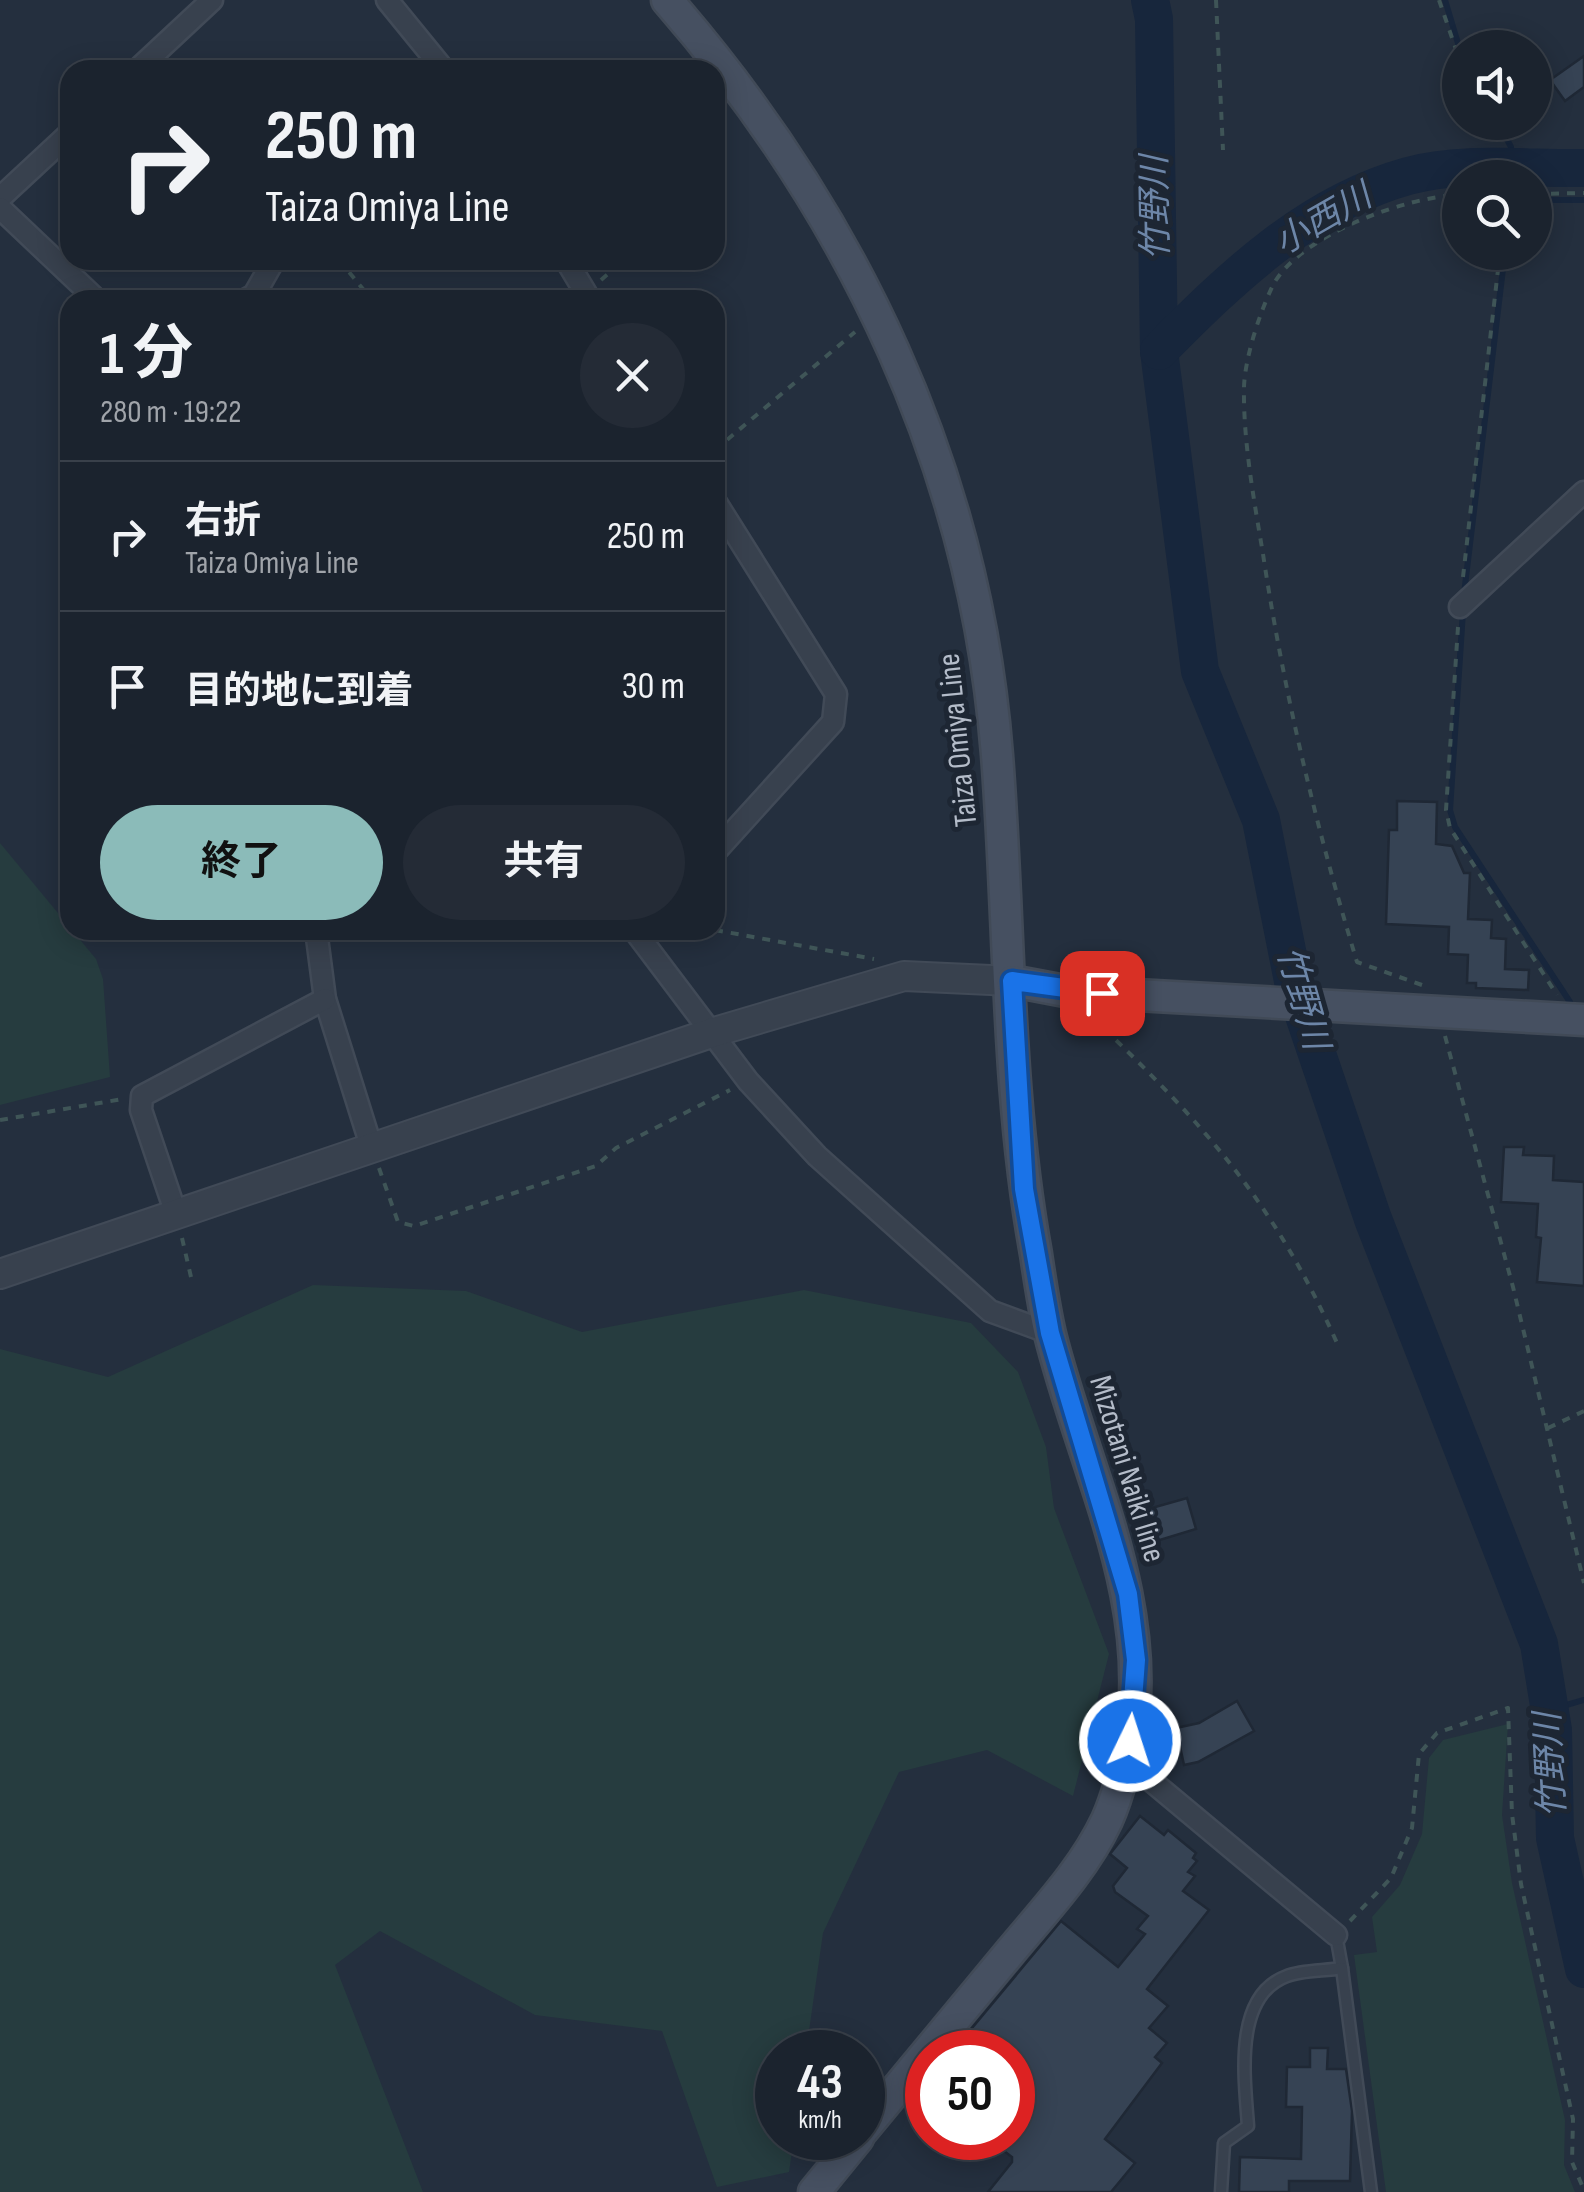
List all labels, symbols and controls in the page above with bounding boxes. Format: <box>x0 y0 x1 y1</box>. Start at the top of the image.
map controls <box>1442 30 1552 270</box>
button: sound <box>1442 30 1552 140</box>
text: 250 m <box>265 95 417 179</box>
icon: right <box>100 100 230 230</box>
water label: 竹野川 <box>1134 151 1178 261</box>
button: search <box>1442 160 1552 270</box>
water label: 小西川 <box>1267 173 1383 265</box>
text: Taiza Omiya Line <box>265 180 510 235</box>
text: 1 分 <box>100 319 193 391</box>
button: close <box>580 323 685 428</box>
text: 280 m · 19:22 <box>100 393 241 432</box>
text: 右折 <box>185 499 261 544</box>
icon: right <box>100 509 155 564</box>
text: 250 m <box>607 514 685 559</box>
text: Taiza Omiya Line <box>185 544 359 583</box>
street label: Taiza Omiya Line <box>930 651 986 829</box>
icon: arrive <box>100 659 155 714</box>
text: 30 m <box>622 664 685 709</box>
text: 目的地に到着 <box>185 669 413 714</box>
button: 終了 <box>100 805 383 920</box>
button: 共有 <box>403 805 685 920</box>
water label: 竹野川 <box>1267 942 1338 1058</box>
pin <box>1060 951 1145 1036</box>
icon: arrive <box>1075 966 1130 1021</box>
street label: Mizotani Naiki line <box>1080 1371 1174 1567</box>
position arrow <box>1078 1689 1182 1793</box>
water label: 竹野川 <box>1527 1707 1575 1819</box>
speed limit sign: 50 <box>905 2030 1035 2160</box>
text: 43 <box>797 2053 843 2113</box>
text: km/h <box>798 2105 842 2136</box>

